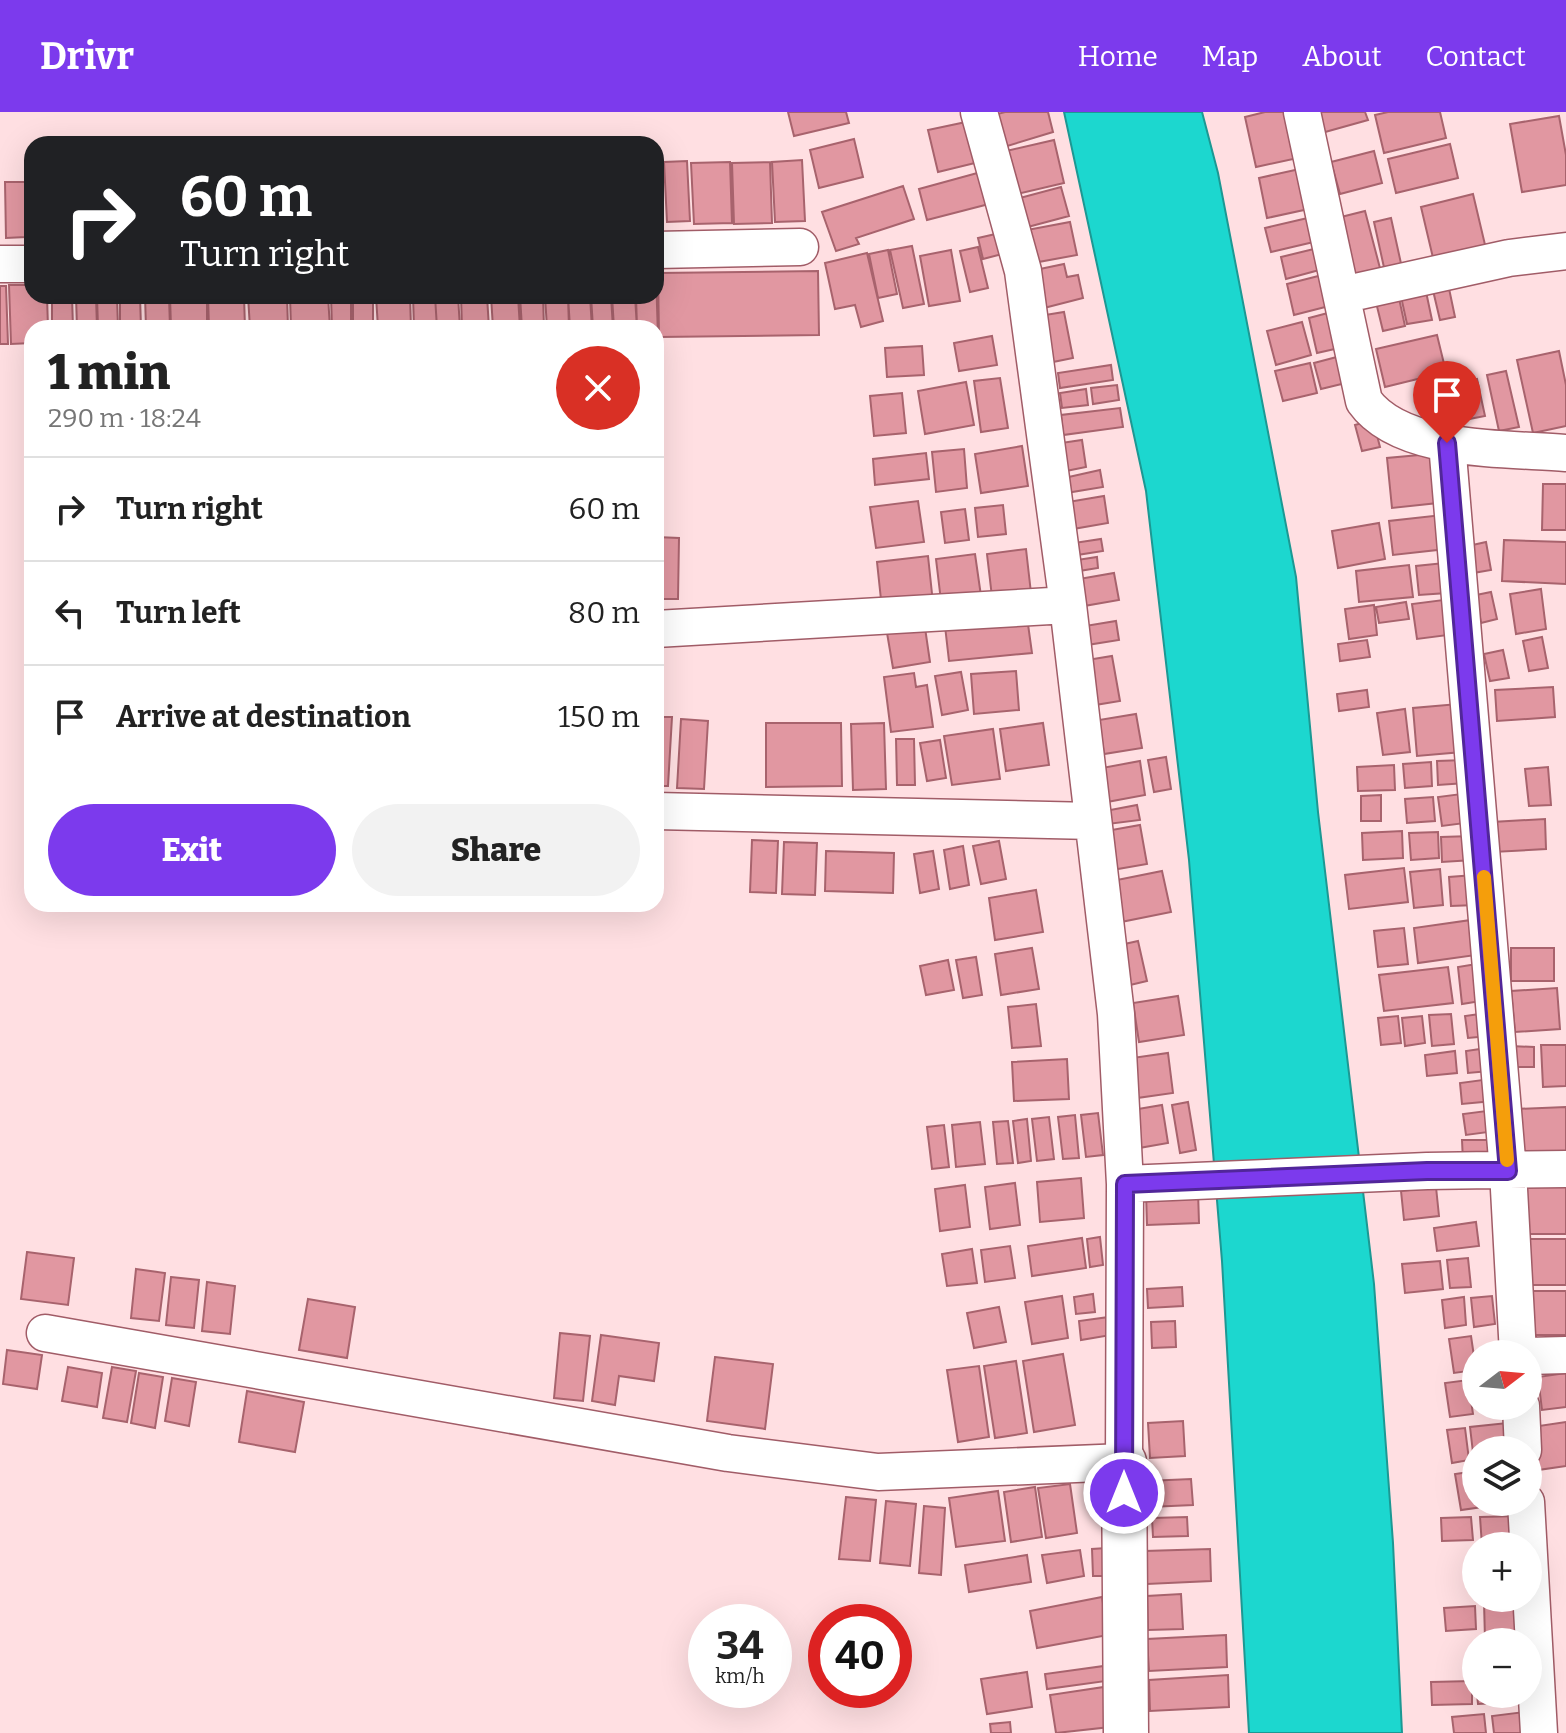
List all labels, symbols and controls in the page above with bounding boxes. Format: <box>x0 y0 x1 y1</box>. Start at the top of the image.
text: Drivr <box>40 33 134 79</box>
text: Home <box>1078 40 1158 73</box>
text: Map <box>1202 40 1258 73</box>
text: About <box>1302 40 1382 73</box>
text: Contact <box>1426 40 1526 73</box>
text: 60 m <box>180 164 312 231</box>
icon: right <box>48 168 152 272</box>
text: Turn right <box>180 232 349 276</box>
text: 1 min <box>48 344 170 402</box>
button: close <box>556 346 640 430</box>
pin <box>1413 361 1481 443</box>
icon: arrive <box>1425 373 1469 417</box>
text: 290 m · 18:24 <box>48 403 201 434</box>
icon: right <box>48 487 92 531</box>
text: Turn right <box>116 491 263 527</box>
text: 60 m <box>569 491 640 527</box>
icon: left <box>48 591 92 635</box>
text: Turn left <box>116 595 241 631</box>
text: 80 m <box>568 595 640 631</box>
icon: arrive <box>48 695 92 739</box>
text: Arrive at destination <box>116 699 411 735</box>
text: 150 m <box>558 699 640 735</box>
button: Exit <box>48 804 336 896</box>
button: Share <box>352 804 640 896</box>
north arrow <box>1462 1340 1542 1420</box>
map controls <box>1462 1340 1542 1708</box>
button: layers <box>1462 1436 1542 1516</box>
position arrow <box>1082 1451 1166 1535</box>
button: + <box>1462 1532 1542 1612</box>
speed limit sign: 40 <box>808 1604 912 1708</box>
text: 34 <box>716 1622 764 1670</box>
button: − <box>1462 1628 1542 1708</box>
text: km/h <box>715 1664 765 1688</box>

